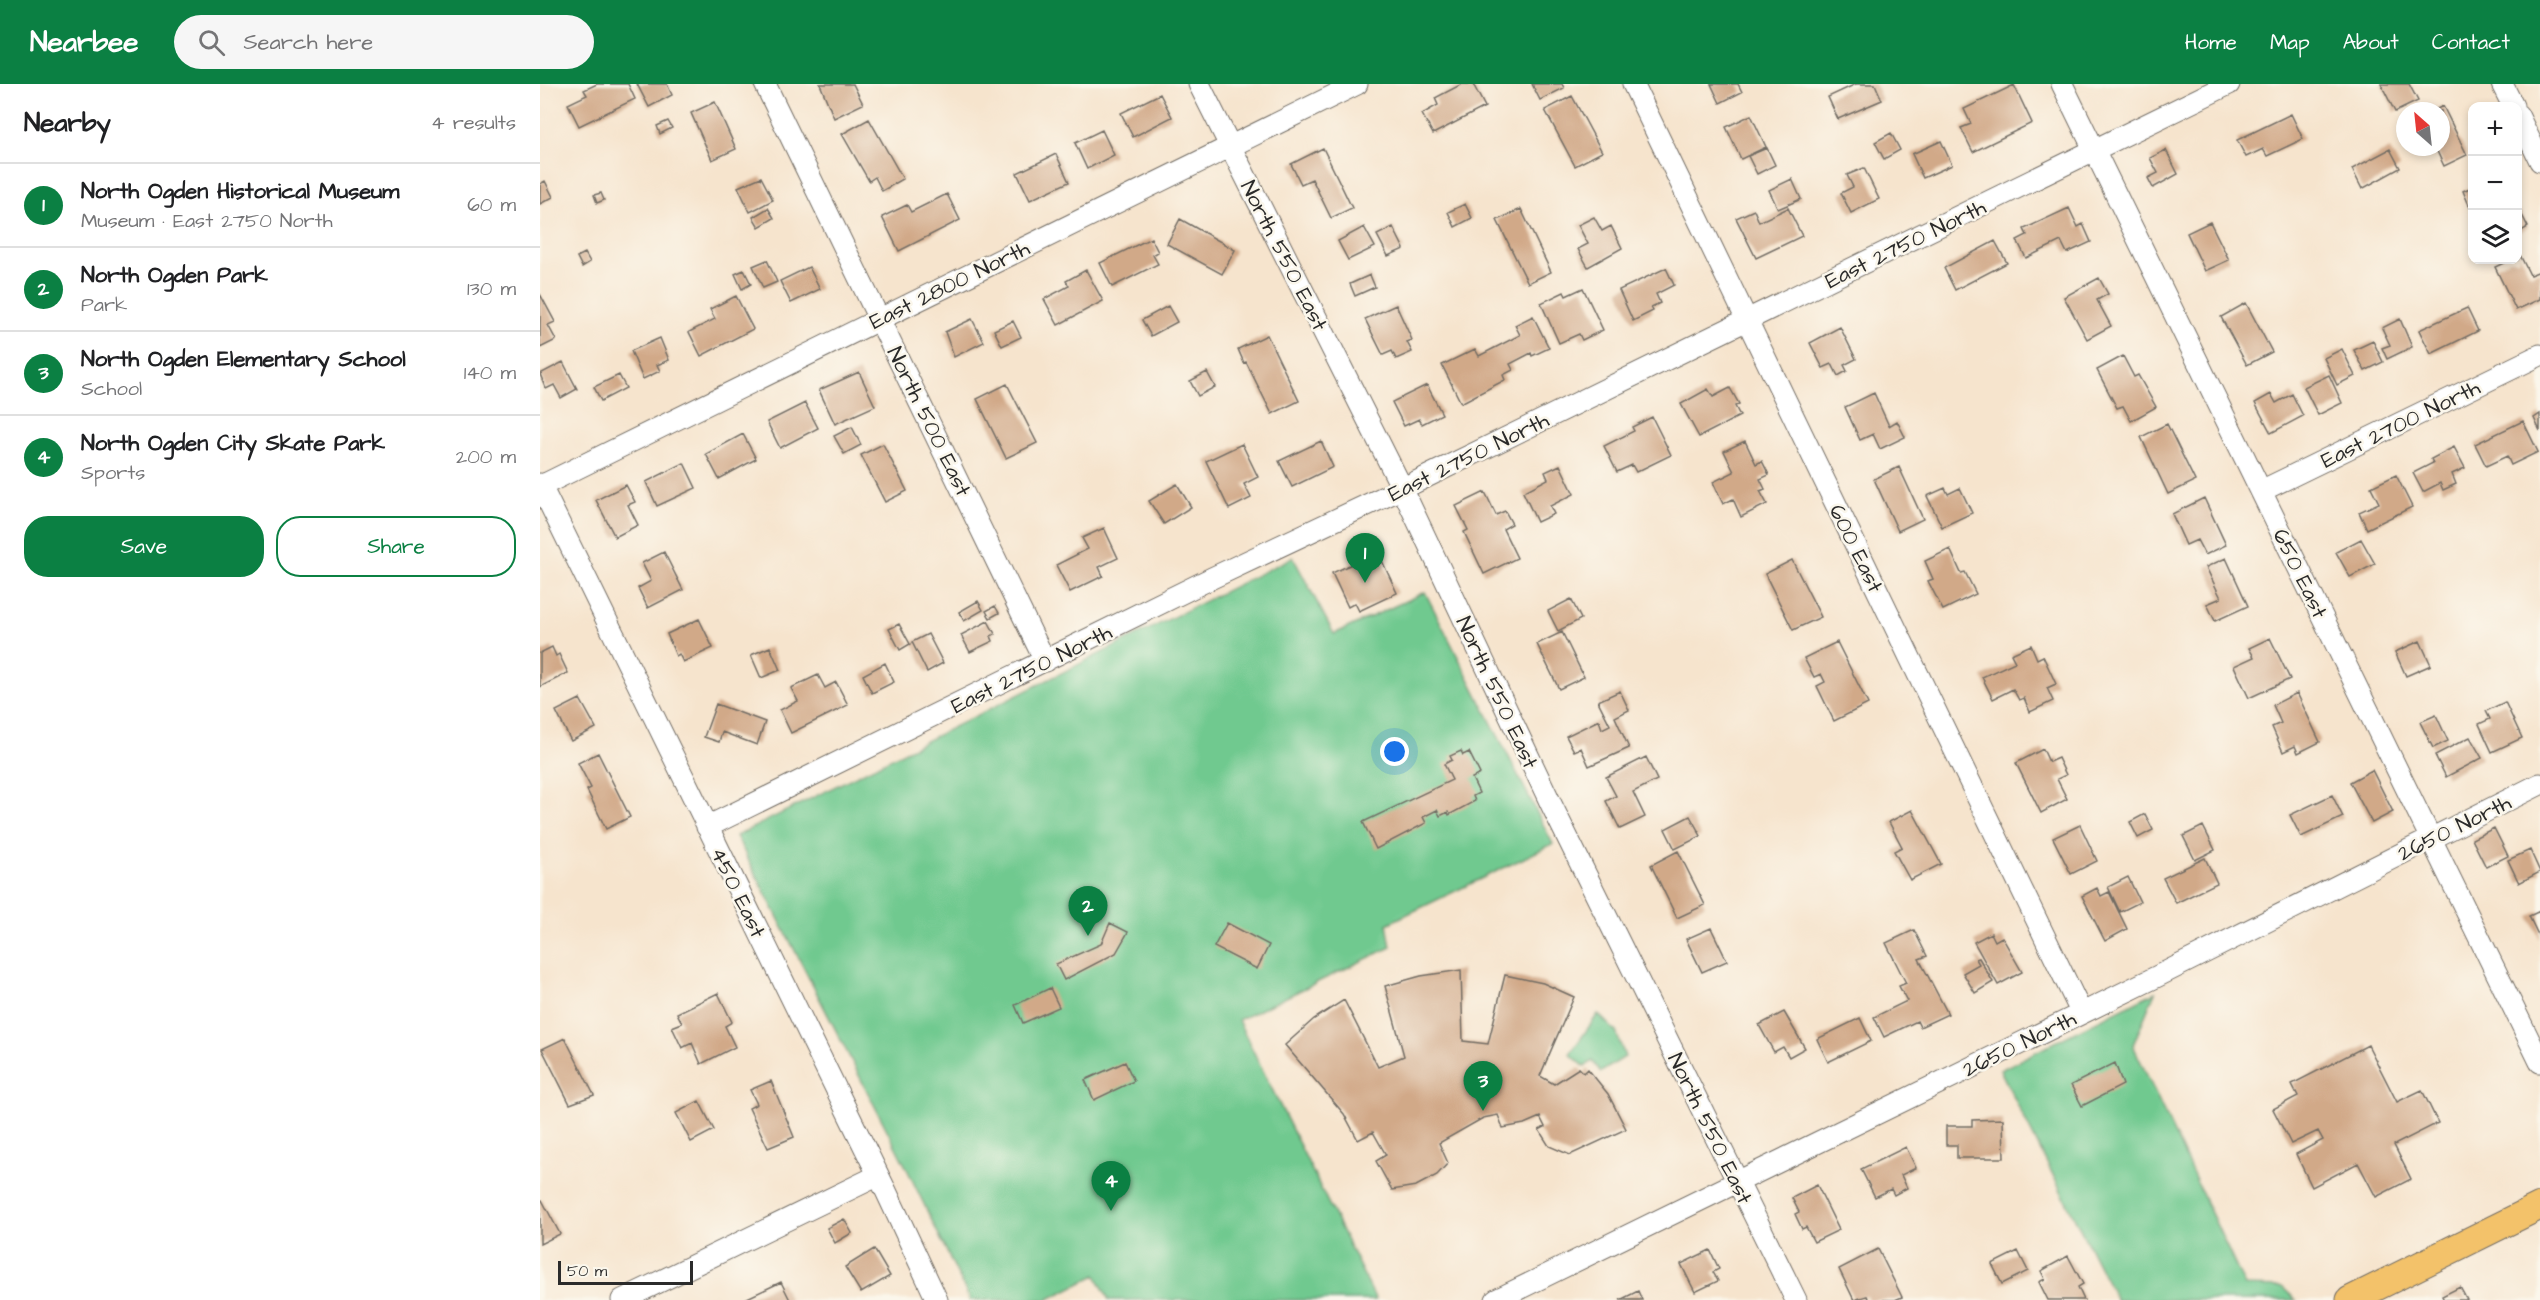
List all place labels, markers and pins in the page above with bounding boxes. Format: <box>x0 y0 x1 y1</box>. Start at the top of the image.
pin: 1 <box>1346 534 1384 583</box>
pin: 2 <box>1068 886 1108 936</box>
pin: 3 <box>1464 1062 1502 1111</box>
pin: 4 <box>1092 1162 1130 1211</box>

